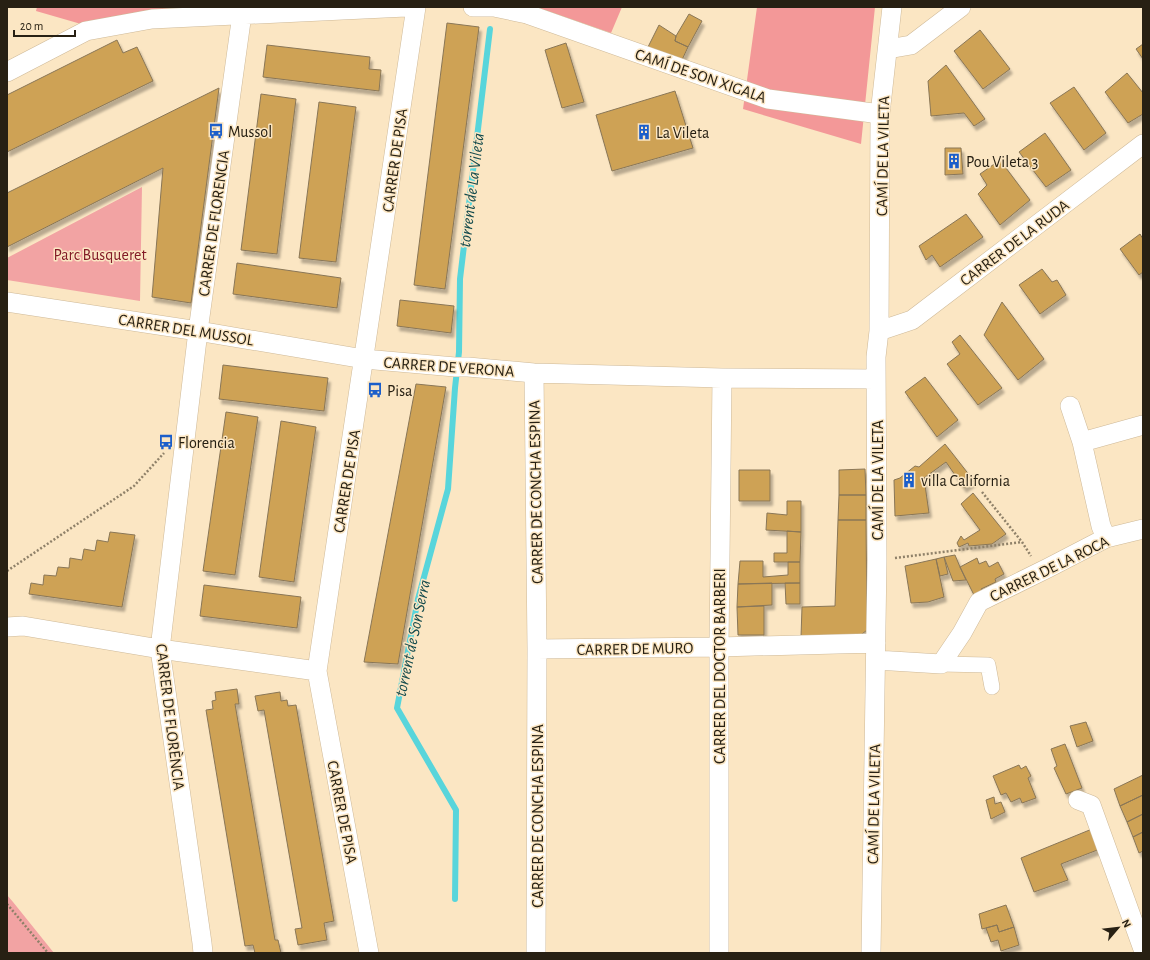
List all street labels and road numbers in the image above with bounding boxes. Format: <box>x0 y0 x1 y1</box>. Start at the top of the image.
street label: CAMÍ DE SON XIGALA <box>633 44 769 106</box>
street label: CAMÍ DE LA VILETA <box>872 96 892 216</box>
street label: CARRER DE PISA <box>380 107 410 213</box>
street label: CARRER DE FLORENCIA <box>196 149 232 297</box>
street label: CARRER DE LA RUDA <box>957 197 1072 289</box>
street label: CARRER DEL MUSSOL <box>117 311 255 349</box>
street label: CARRER DE VERONA <box>383 354 515 380</box>
street label: CARRER DE CONCHA ESPINA <box>526 400 546 584</box>
street label: CAMÍ DE LA VILETA <box>868 420 886 540</box>
street label: CARRER DE PISA <box>331 428 363 534</box>
street label: CARRER DE LA ROCA <box>987 533 1111 605</box>
street label: CARRER DEL DOCTOR BARBERI <box>712 568 728 764</box>
street label: CARRER DE MURO <box>576 640 694 658</box>
street label: CARRER DE FLORÈNCIA <box>153 643 189 791</box>
street label: CARRER DE CONCHA ESPINA <box>530 724 546 908</box>
street label: CAMÍ DE LA VILETA <box>863 744 883 864</box>
street label: CARRER DE PISA <box>324 759 360 865</box>

